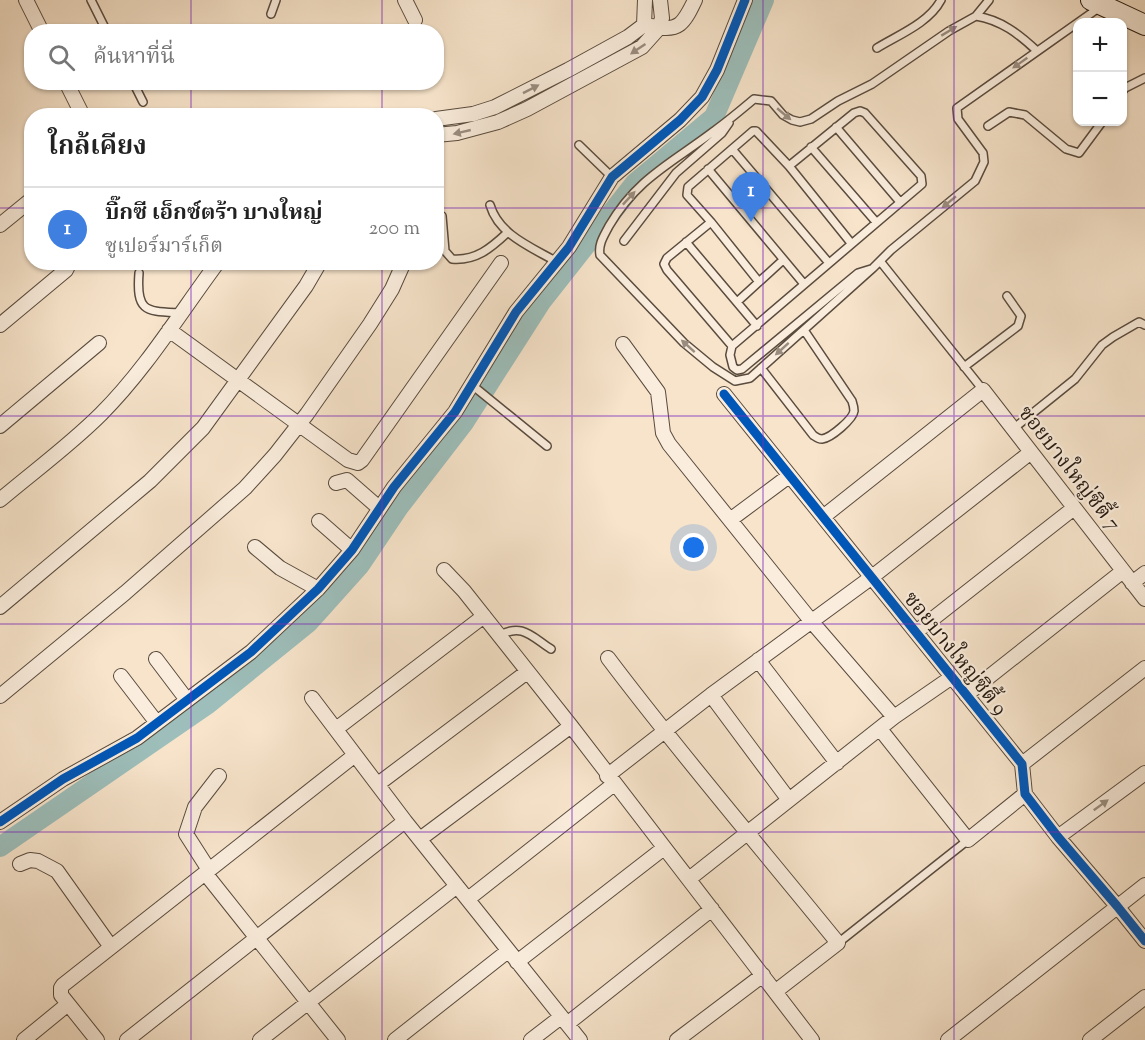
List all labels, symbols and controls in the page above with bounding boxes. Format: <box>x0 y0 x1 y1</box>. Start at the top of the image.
map controls <box>1073 18 1127 126</box>
button: + <box>1073 18 1127 72</box>
search box <box>24 24 444 90</box>
one-way arrow <box>941 26 958 36</box>
icon: search <box>45 41 78 74</box>
text: ค้นหาที่นี่ <box>93 42 175 74</box>
one-way arrow <box>629 43 646 54</box>
one-way arrow <box>1012 57 1028 68</box>
button: − <box>1073 72 1127 126</box>
one-way arrow <box>523 84 540 94</box>
one-way arrow <box>776 107 791 120</box>
one-way arrow <box>452 128 471 137</box>
text: ใกล้เคียง <box>48 129 147 166</box>
pin: 1 <box>732 172 771 222</box>
one-way arrow <box>621 191 635 205</box>
one-way arrow <box>941 196 957 209</box>
text: บิ๊กซี เอ็กซ์ตร้า บางใหญ่ <box>105 198 323 230</box>
text: 1 <box>64 215 71 244</box>
text: 200 m <box>369 215 420 244</box>
text: ซูเปอร์มาร์เก็ต <box>105 233 223 262</box>
one-way arrow <box>681 340 696 353</box>
one-way arrow <box>775 342 790 355</box>
street label: ซอยบางใหญ่ซิตี้ 7 <box>1010 398 1130 539</box>
your location <box>679 533 708 562</box>
street label: ซอยบางใหญ่ซิตี้ 9 <box>895 584 1016 723</box>
one-way arrow <box>1093 799 1109 811</box>

